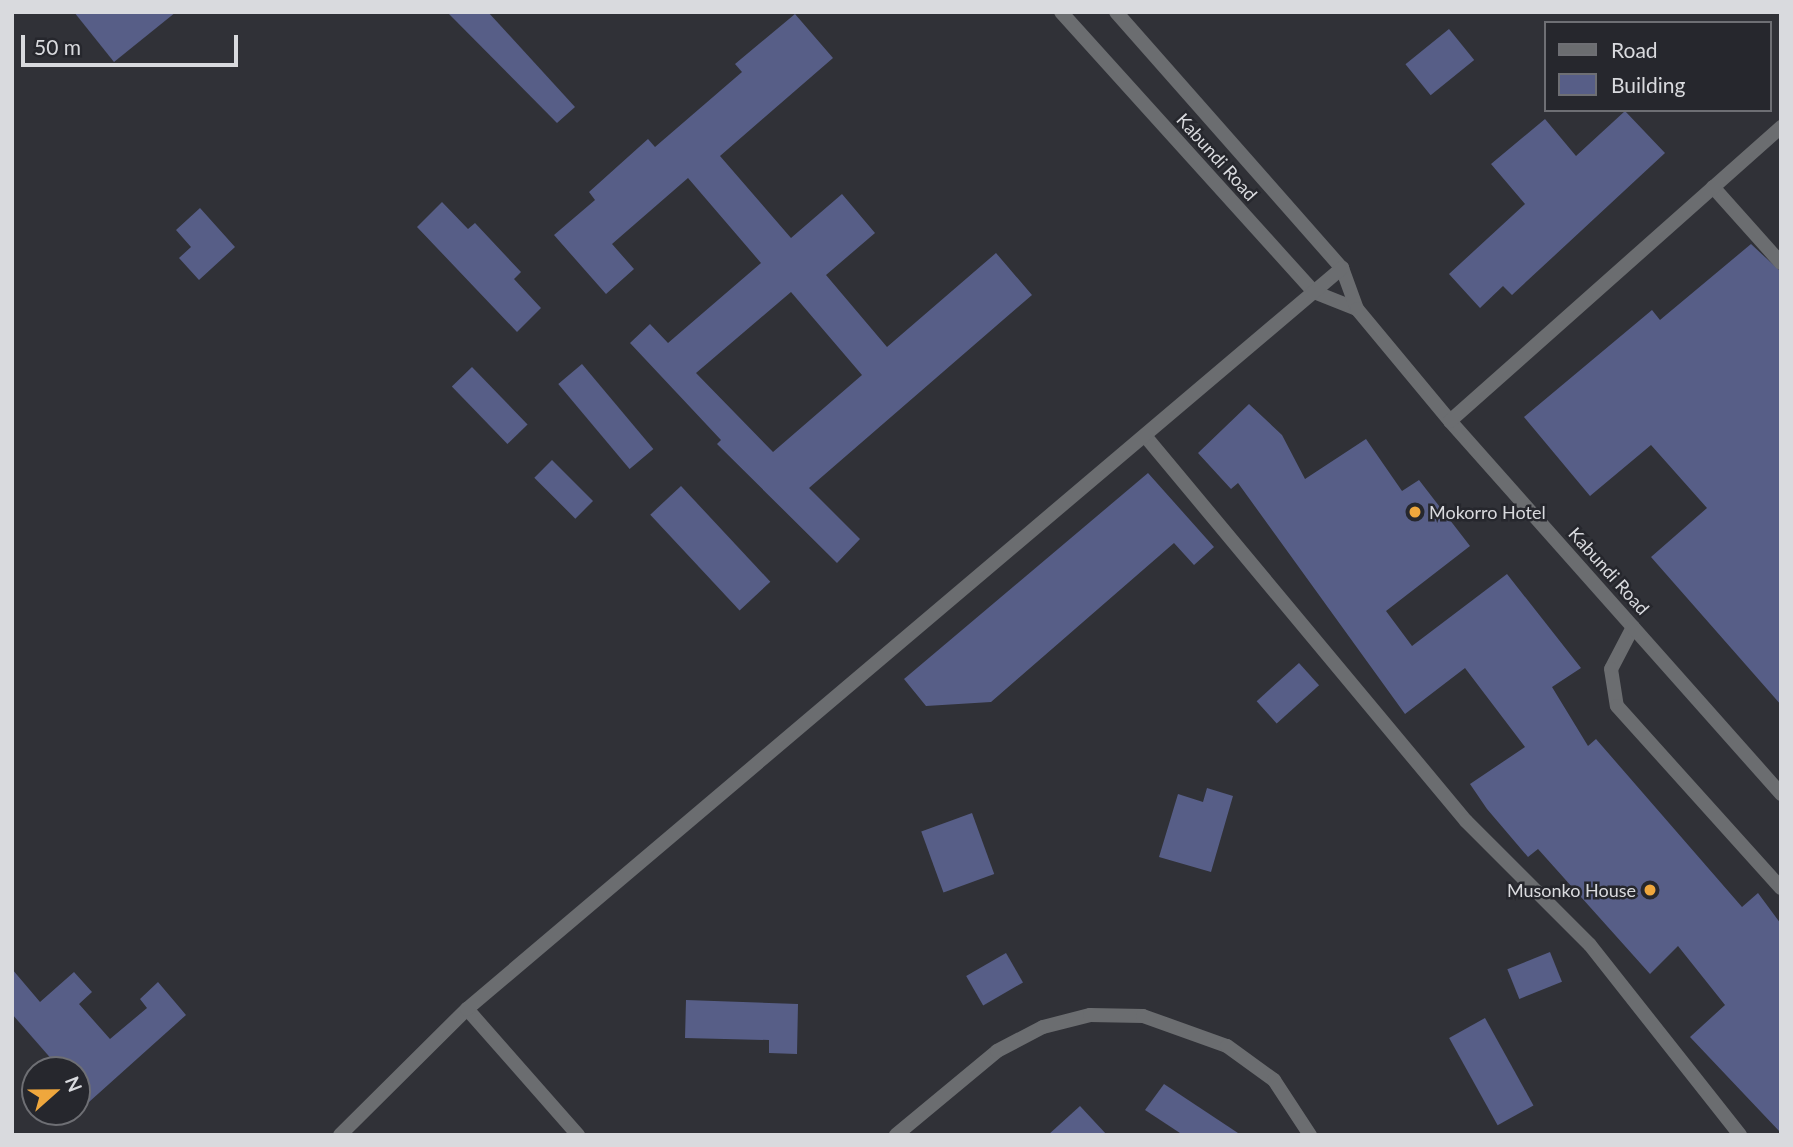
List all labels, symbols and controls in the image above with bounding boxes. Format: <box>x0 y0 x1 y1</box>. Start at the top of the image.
scale bar <box>24 21 242 65</box>
legend <box>1545 21 1772 112</box>
text: 50 m <box>34 34 81 59</box>
text: Road <box>1611 37 1658 62</box>
text: Building <box>1611 72 1686 97</box>
street label: Kabundi Road <box>1172 109 1262 205</box>
place label: Mokorro Hotel <box>1429 501 1546 523</box>
marker: Mokorro Hotel <box>1407 504 1423 520</box>
street label: Kabundi Road <box>1564 523 1654 619</box>
place label: Musonko House <box>1507 879 1636 901</box>
marker: Musonko House <box>1642 882 1658 898</box>
north arrow <box>21 1056 91 1126</box>
text: N <box>61 1073 88 1095</box>

